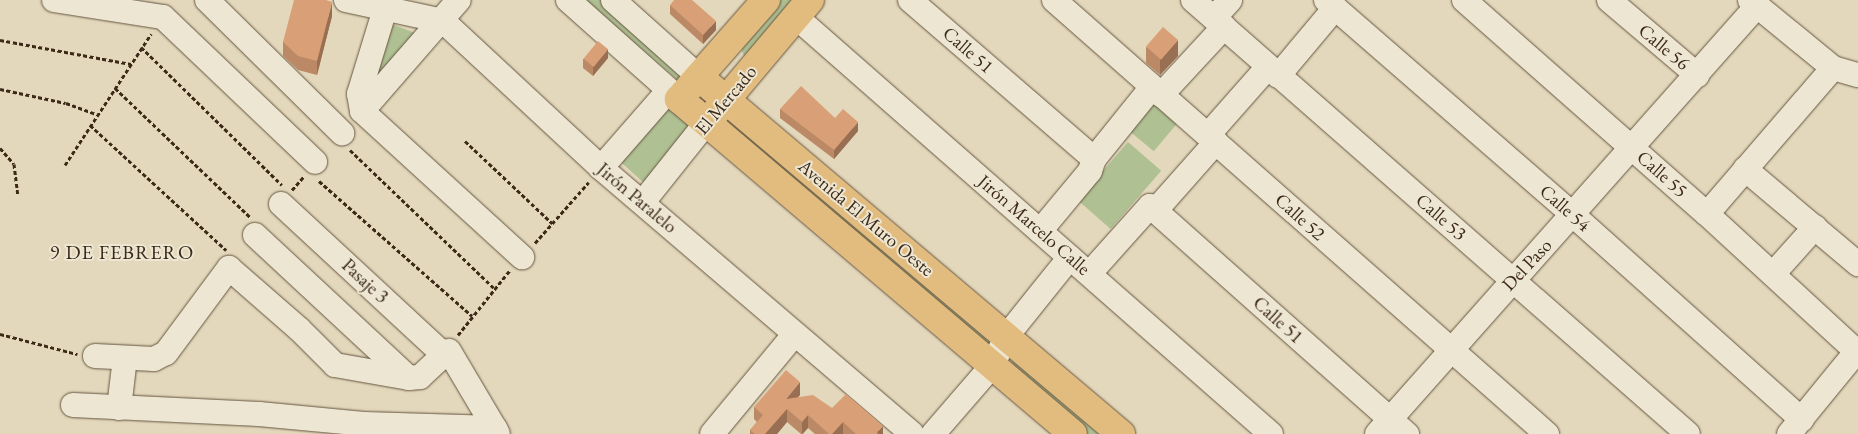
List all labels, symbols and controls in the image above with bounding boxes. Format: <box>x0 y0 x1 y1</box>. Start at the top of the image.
street label: Calle 56 <box>1634 19 1694 75</box>
street label: Calle 51 <box>938 22 998 78</box>
street label: El Mercado <box>690 61 762 139</box>
street label: Calle 55 <box>1632 146 1692 202</box>
street label: Avenida El Muro Oeste <box>794 155 938 281</box>
street label: Jirón Paralelo <box>592 158 682 238</box>
street label: Jirón Marcelo Calle <box>973 170 1095 280</box>
street label: Calle 54 <box>1535 180 1595 236</box>
street label: Calle 52 <box>1270 189 1330 245</box>
street label: Calle 53 <box>1411 189 1471 245</box>
street label: Del Paso <box>1497 234 1557 296</box>
district label: 9 DE FEBRERO <box>48 240 196 264</box>
street label: Pasaje 3 <box>337 254 393 308</box>
street label: Calle 51 <box>1248 292 1308 348</box>

